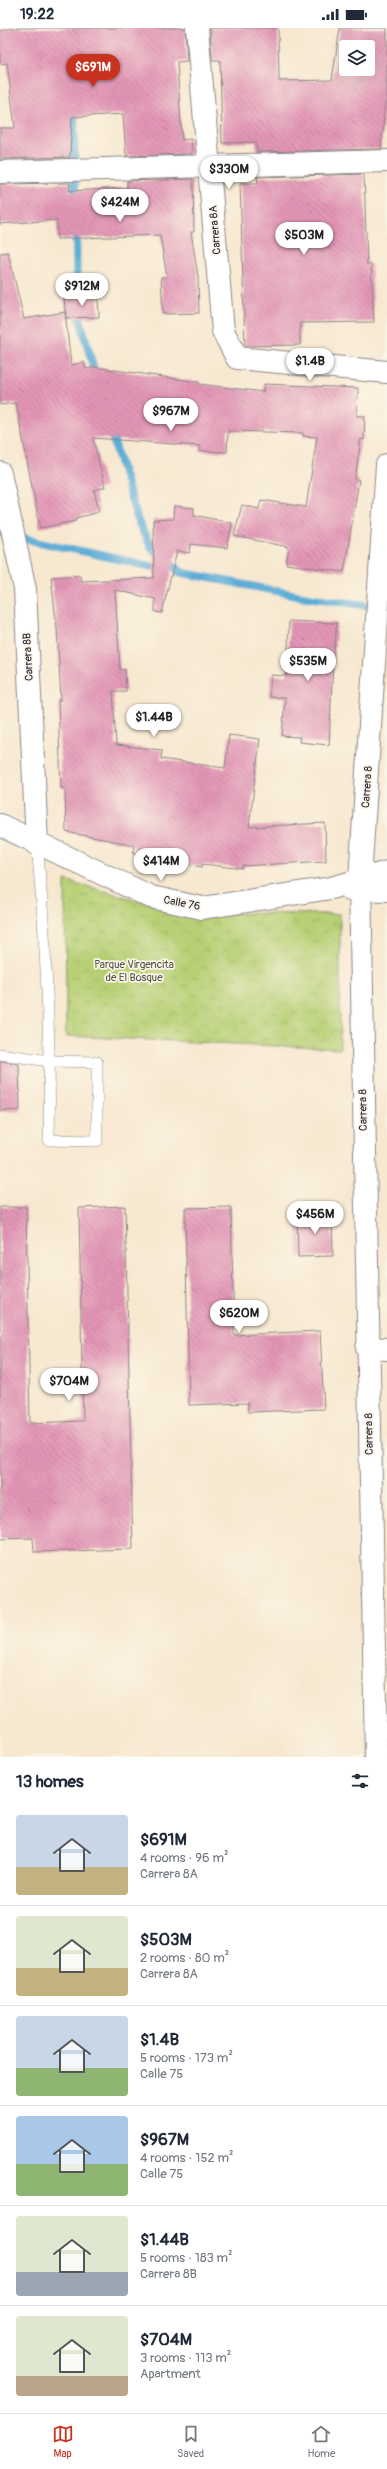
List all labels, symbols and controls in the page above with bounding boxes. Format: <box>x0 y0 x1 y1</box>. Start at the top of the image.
text: 19:22 <box>20 5 54 24</box>
map controls <box>339 40 375 76</box>
button: layers <box>339 40 375 76</box>
pin: $691M <box>65 54 121 88</box>
text: $691M <box>75 59 111 75</box>
pin: $330M <box>201 156 257 190</box>
text: $330M <box>209 161 249 177</box>
pin: $424M <box>92 189 148 223</box>
text: $424M <box>101 194 139 210</box>
street label: Carrera 8A <box>206 205 224 255</box>
pin: $503M <box>276 222 332 256</box>
text: $503M <box>284 227 324 243</box>
pin: $912M <box>54 273 110 307</box>
text: $912M <box>64 278 100 294</box>
pin: $1.4B <box>282 348 338 382</box>
text: $1.4B <box>295 353 325 369</box>
pin: $967M <box>143 398 199 432</box>
text: $967M <box>152 403 190 419</box>
street label: Carrera 8B <box>20 633 36 681</box>
pin: $535M <box>280 648 336 682</box>
text: $535M <box>289 653 327 669</box>
pin: $1.44B <box>121 704 187 738</box>
text: $1.44B <box>135 709 173 725</box>
street label: Carrera 8 <box>359 765 375 808</box>
pin: $414M <box>133 848 189 882</box>
text: $414M <box>143 853 179 869</box>
street label: Calle 76 <box>163 893 201 913</box>
park label: Parque Virgencita de El Bosque <box>94 958 174 984</box>
street label: Carrera 8 <box>356 1088 370 1131</box>
pin: $456M <box>287 1201 343 1235</box>
text: $456M <box>296 1206 334 1222</box>
pin: $620M <box>211 1300 267 1334</box>
text: $620M <box>219 1305 259 1321</box>
pin: $704M <box>41 1368 97 1402</box>
text: $704M <box>49 1373 89 1389</box>
street label: Carrera 8 <box>362 1412 376 1455</box>
icon: filters <box>349 1770 371 1792</box>
text: 13 homes <box>16 1771 84 1792</box>
text: $691M <box>140 1829 187 1850</box>
icon: home <box>48 1831 96 1879</box>
text: 4 rooms · 96 m² <box>140 1850 228 1866</box>
text: Carrera 8A <box>140 1866 198 1882</box>
text: $503M <box>140 1929 192 1950</box>
icon: home <box>48 1932 96 1980</box>
text: 2 rooms · 80 m² <box>140 1950 229 1966</box>
text: Carrera 8A <box>140 1966 198 1982</box>
text: $1.4B <box>140 2029 179 2050</box>
icon: home <box>48 2032 96 2080</box>
text: 5 rooms · 173 m² <box>140 2050 233 2066</box>
text: Calle 75 <box>140 2066 183 2082</box>
text: $967M <box>140 2129 189 2150</box>
icon: home <box>48 2132 96 2180</box>
text: 4 rooms · 152 m² <box>140 2150 234 2166</box>
text: Calle 75 <box>140 2166 183 2182</box>
text: $1.44B <box>140 2229 189 2250</box>
icon: home <box>48 2232 96 2280</box>
text: 5 rooms · 183 m² <box>140 2250 233 2266</box>
text: Carrera 8B <box>140 2266 197 2282</box>
text: $704M <box>140 2329 192 2350</box>
icon: home <box>48 2332 96 2380</box>
text: 3 rooms · 113 m² <box>140 2350 231 2366</box>
text: Apartment <box>140 2366 201 2382</box>
tab: Map <box>52 2423 74 2460</box>
tab: Saved <box>177 2423 204 2460</box>
tab: Home <box>308 2423 335 2460</box>

